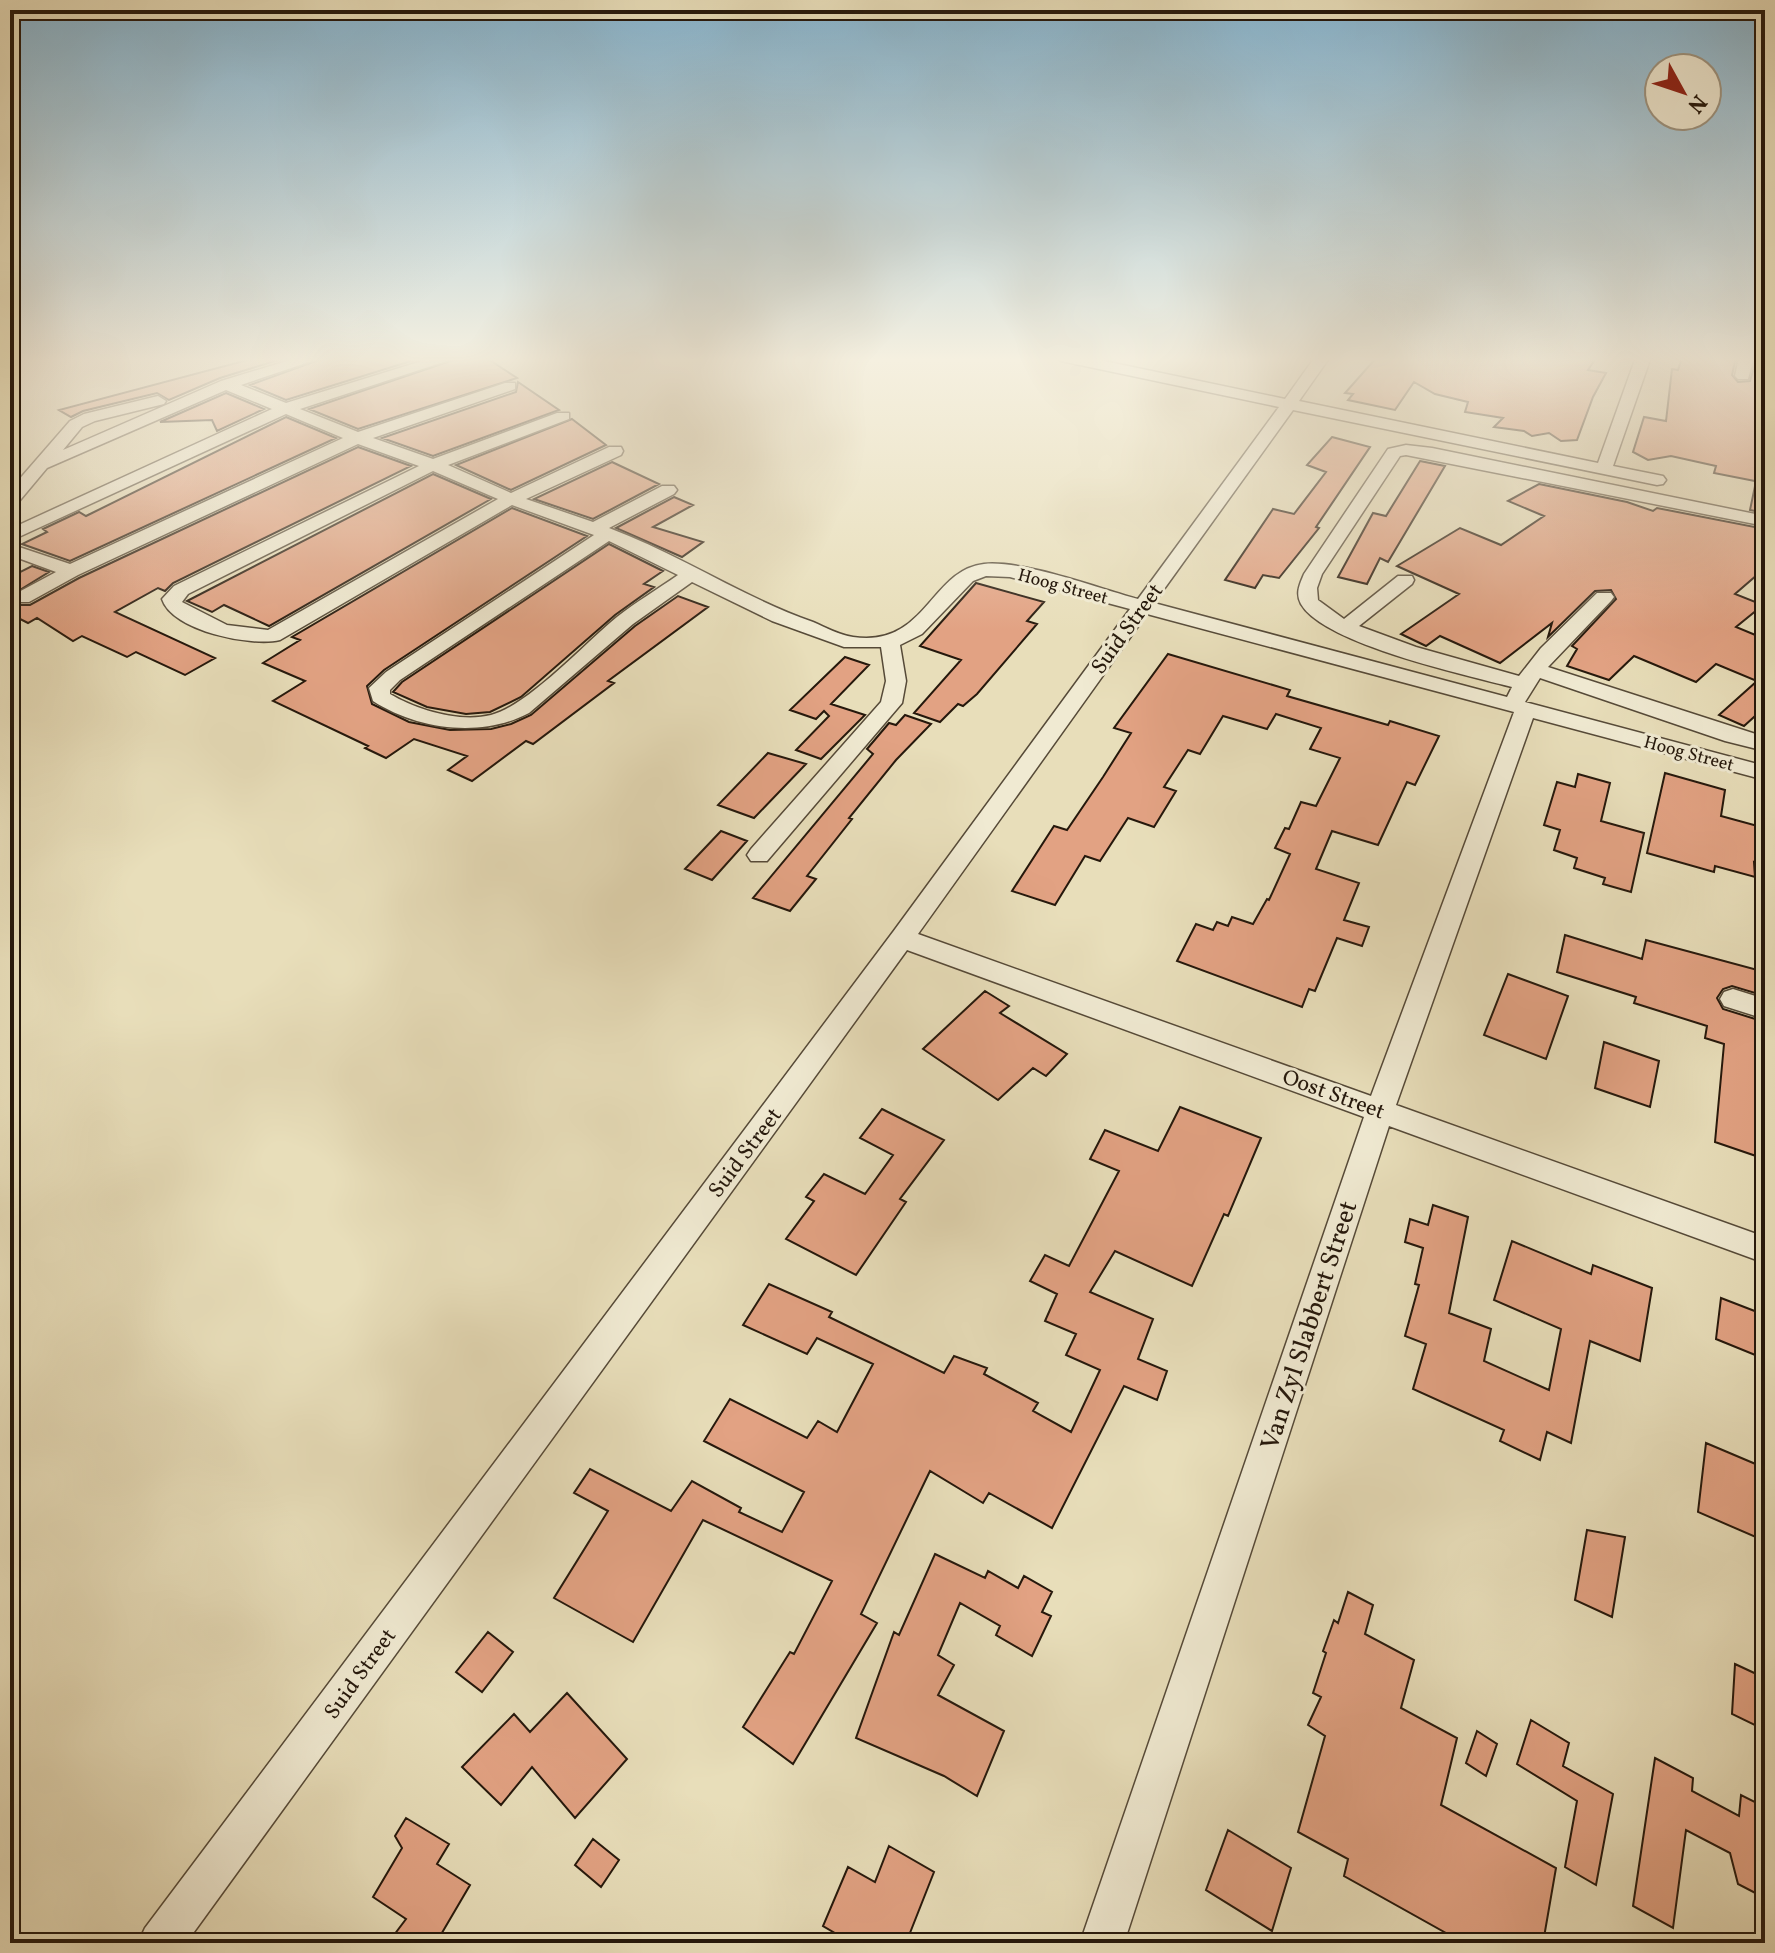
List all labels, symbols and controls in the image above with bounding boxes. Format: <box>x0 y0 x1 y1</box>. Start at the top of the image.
north arrow <box>1643 52 1723 132</box>
text: N <box>1679 87 1713 119</box>
street label: Hoog Street <box>1015 563 1111 612</box>
street label: Suid Street <box>1084 577 1172 681</box>
street label: Hoog Street <box>1641 730 1737 779</box>
street label: Oost Street <box>1278 1062 1389 1128</box>
street label: Suid Street <box>702 1102 790 1205</box>
street label: Van Zyl Slabbert Street <box>1253 1196 1367 1455</box>
street label: Suid Street <box>317 1622 405 1726</box>

